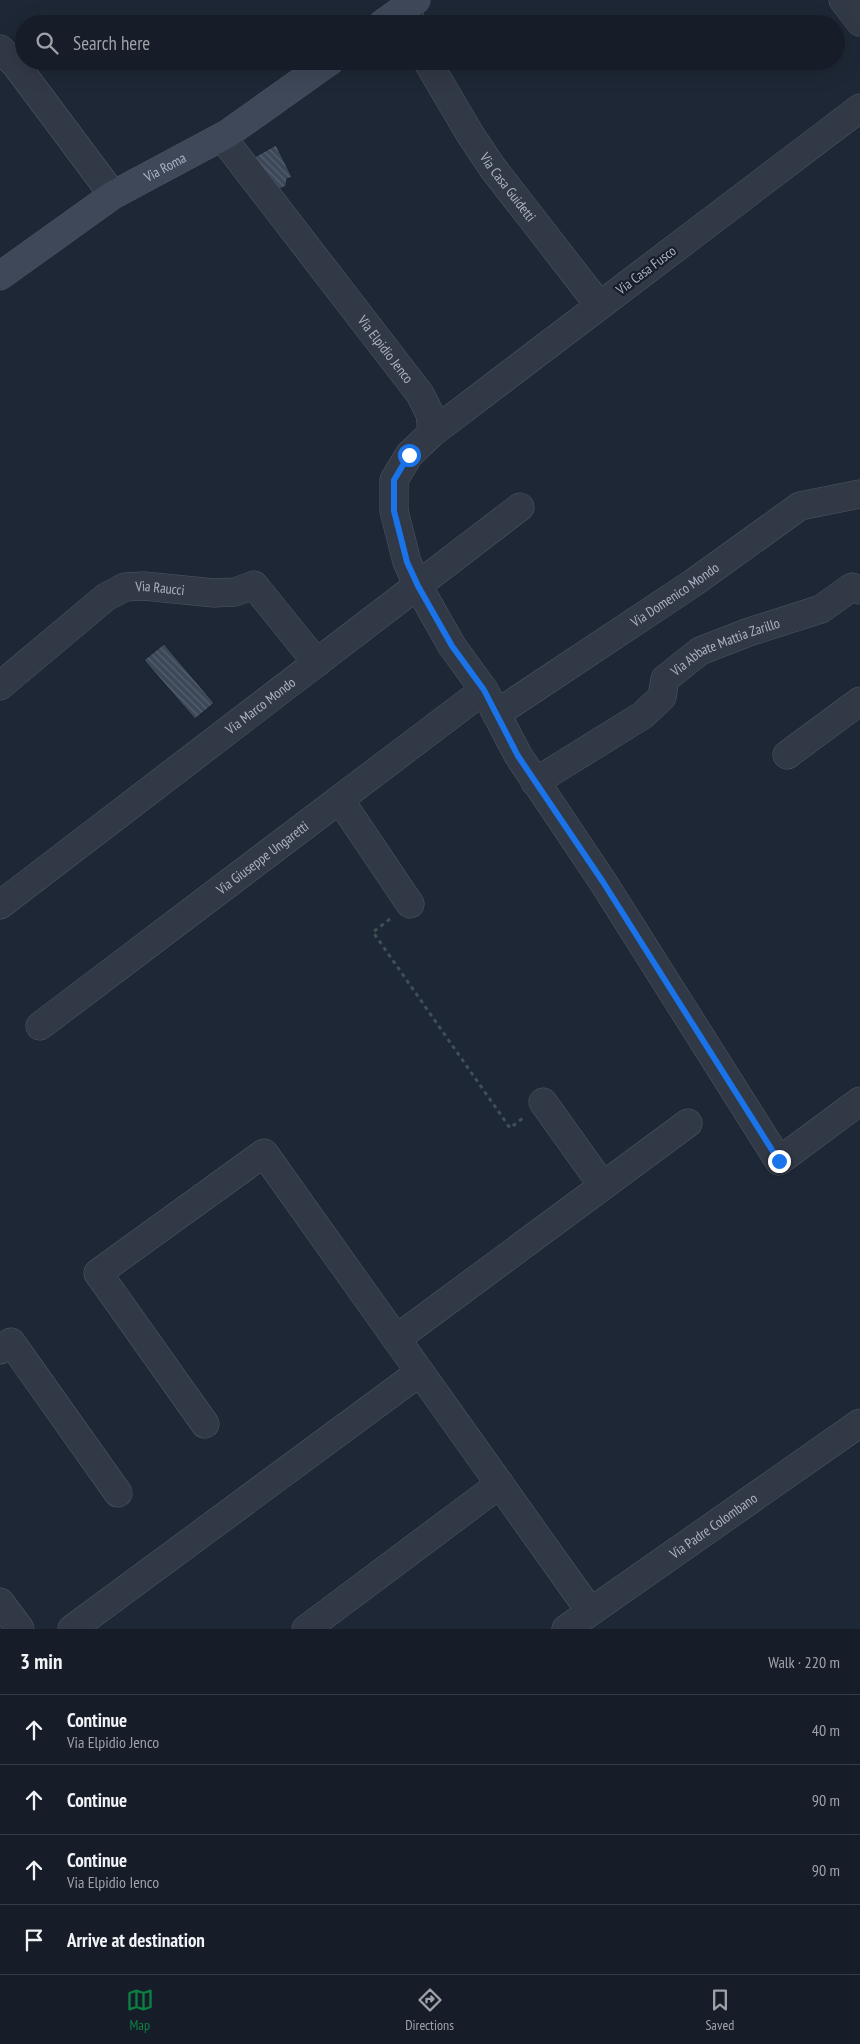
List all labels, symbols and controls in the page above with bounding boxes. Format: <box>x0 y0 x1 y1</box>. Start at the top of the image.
search box <box>15 15 845 70</box>
icon: search <box>33 29 61 57</box>
text: Search here <box>73 31 150 55</box>
street label: Via Casa Guidetti <box>475 148 540 225</box>
street label: Via Roma <box>140 149 189 186</box>
street label: Via Casa Fusco <box>612 242 680 299</box>
street label: Via Elpidio Jenco <box>353 311 417 387</box>
route start <box>398 444 421 467</box>
street label: Via Domenico Mondo <box>626 558 722 631</box>
street label: Via Raucci <box>134 577 185 599</box>
street label: Via Abbate Mattia Zarillo <box>666 614 782 681</box>
street label: Via Marco Mondo <box>221 673 299 739</box>
street label: Via Giuseppe Ungaretti <box>212 817 312 899</box>
route end <box>768 1150 791 1173</box>
street label: Via Padre Colombano <box>665 1489 761 1563</box>
text: 3 min <box>20 1648 62 1675</box>
text: Walk · 220 m <box>768 1652 840 1672</box>
text: Continue <box>67 1708 127 1732</box>
icon: ahead <box>20 1716 48 1744</box>
text: 40 m <box>812 1720 840 1740</box>
text: Via Elpidio Jenco <box>67 1732 159 1752</box>
icon: ahead <box>20 1786 48 1814</box>
text: Continue <box>67 1788 127 1812</box>
text: 90 m <box>812 1790 840 1810</box>
text: Continue <box>67 1848 127 1872</box>
icon: ahead <box>20 1856 48 1884</box>
text: 90 m <box>812 1860 840 1880</box>
text: Via Elpidio Ienco <box>67 1872 159 1892</box>
icon: arrive <box>20 1926 48 1954</box>
text: Arrive at destination <box>67 1928 205 1952</box>
tab: Map <box>126 1986 154 2034</box>
tab: Directions <box>405 1986 454 2034</box>
tab: Saved <box>705 1986 734 2034</box>

